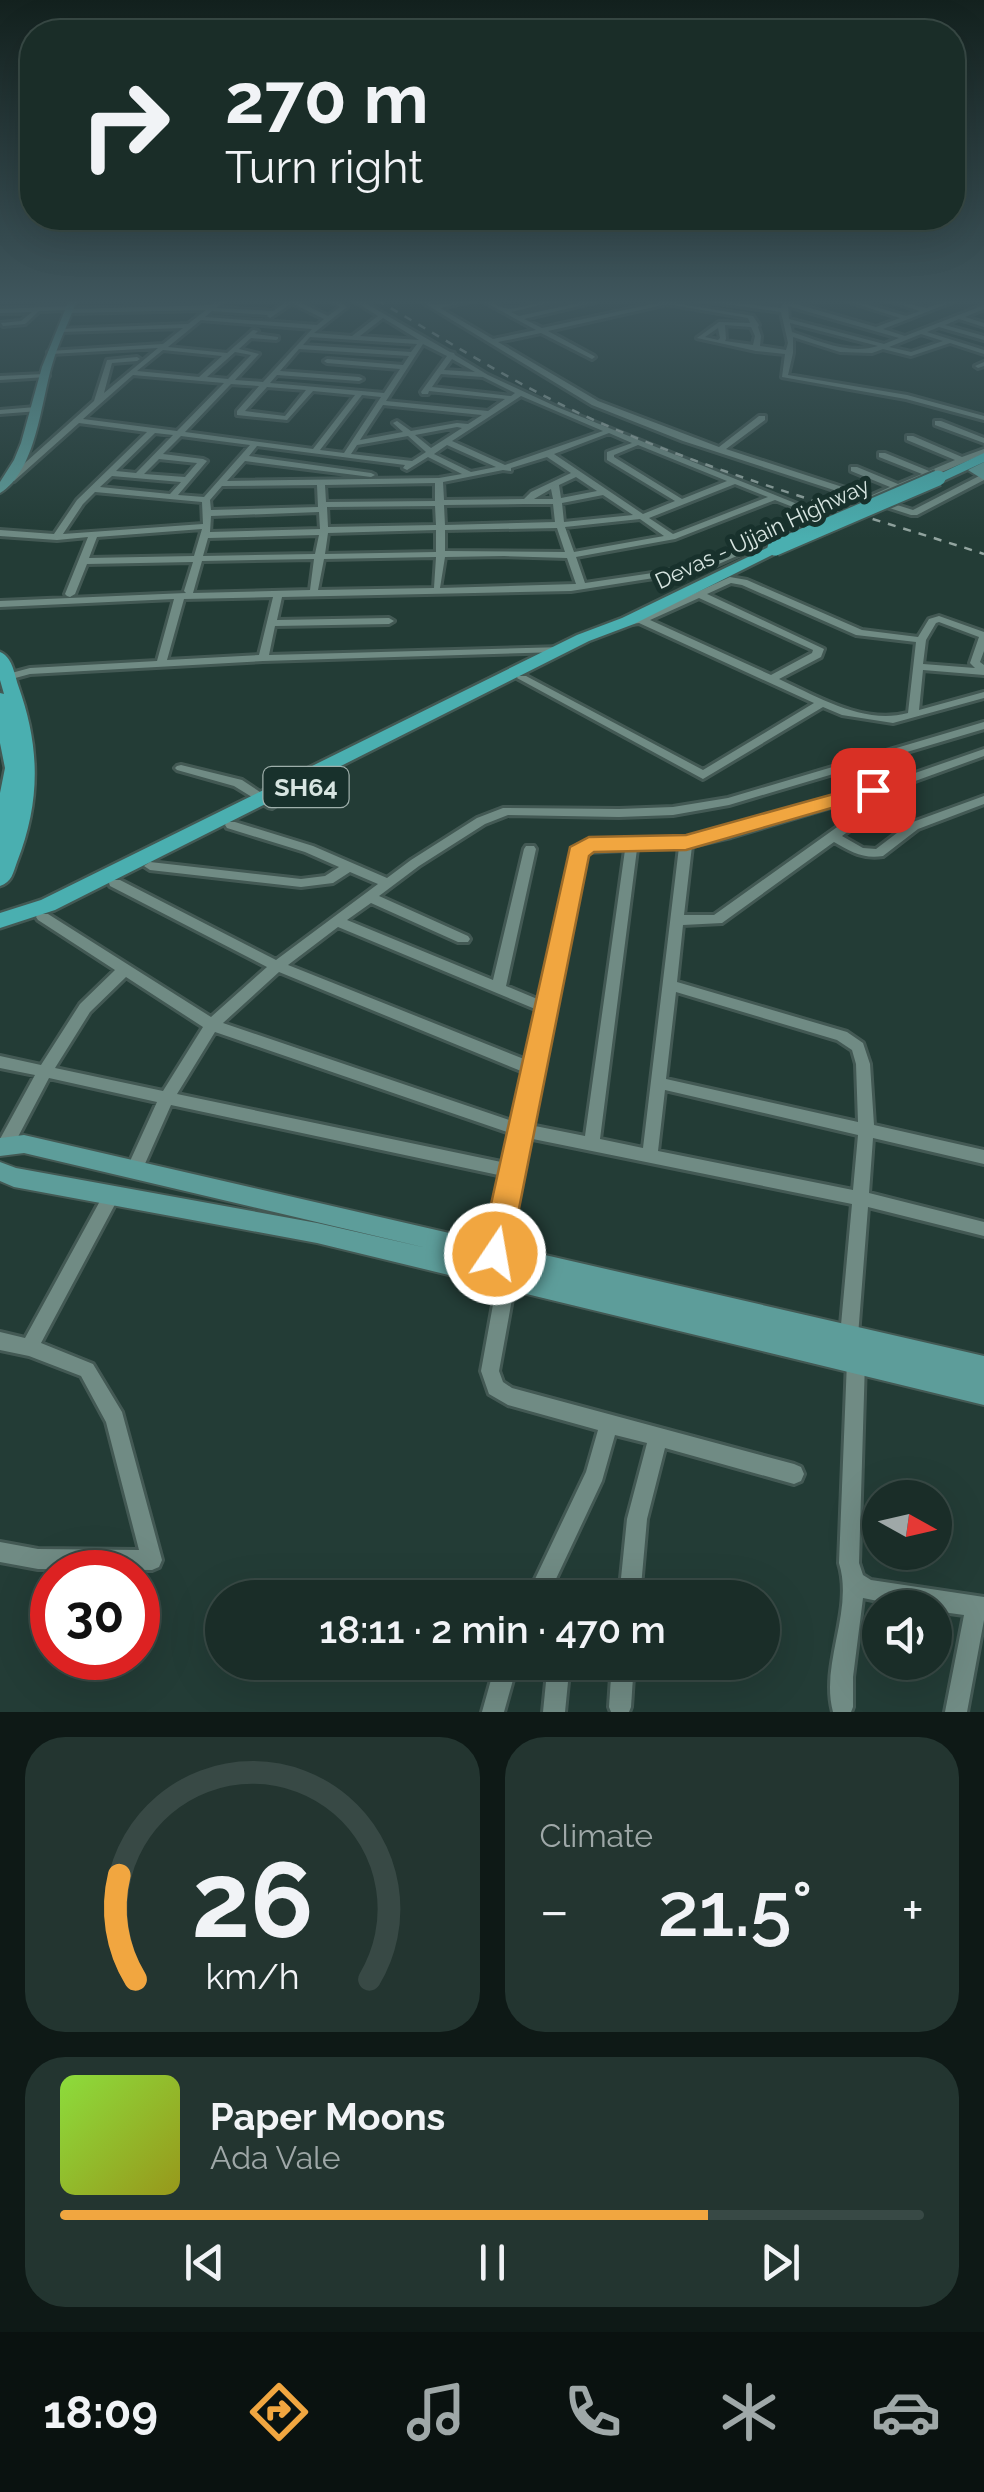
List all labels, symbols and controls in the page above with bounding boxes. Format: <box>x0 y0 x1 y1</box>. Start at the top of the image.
text: 270 m <box>225 57 429 139</box>
icon: right <box>60 60 190 190</box>
text: Turn right <box>225 141 423 194</box>
street label: Devas - Ujjain Highway <box>651 472 873 594</box>
pin <box>831 748 916 833</box>
icon: arrive <box>846 763 901 818</box>
road number: SH64 <box>264 767 348 807</box>
position arrow <box>443 1202 547 1306</box>
north arrow <box>862 1480 952 1570</box>
map controls <box>862 1480 952 1680</box>
speed limit sign: 30 <box>30 1550 160 1680</box>
button: sound <box>862 1590 952 1680</box>
text: 18:11 · 2 min · 470 m <box>319 1607 666 1652</box>
text: Climate <box>540 1817 653 1854</box>
text: 26 <box>191 1839 313 1961</box>
text: 21.5° <box>658 1865 812 1954</box>
text: − <box>540 1878 569 1943</box>
text: + <box>901 1878 924 1943</box>
text: km/h <box>205 1955 299 1997</box>
text: Paper Moons <box>210 2094 445 2139</box>
text: Ada Vale <box>210 2139 341 2176</box>
icon: previous <box>177 2235 232 2290</box>
icon: pause <box>465 2235 520 2290</box>
icon: next <box>753 2235 808 2290</box>
icon: directions <box>244 2377 314 2447</box>
icon: music <box>401 2377 471 2447</box>
icon: phone <box>558 2377 628 2447</box>
icon: climate <box>714 2377 784 2447</box>
icon: car <box>871 2377 941 2447</box>
text: 18:09 <box>43 2386 158 2439</box>

